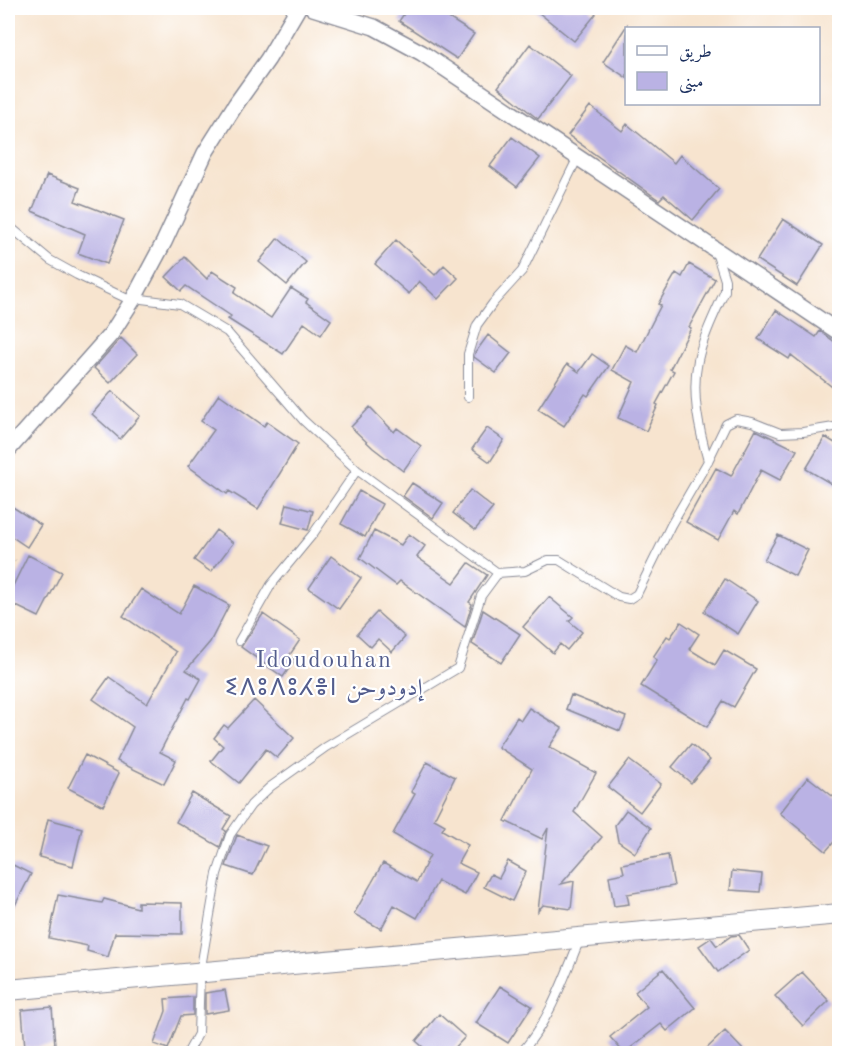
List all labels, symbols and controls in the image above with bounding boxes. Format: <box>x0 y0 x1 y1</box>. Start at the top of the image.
legend <box>625 27 820 105</box>
text: طريق <box>679 43 712 63</box>
text: مبنى <box>679 73 704 94</box>
district label: Idoudouhan ⵉⴷⵓⴷⵓⵃⴻⵏ إدودوحن <box>225 649 425 703</box>

